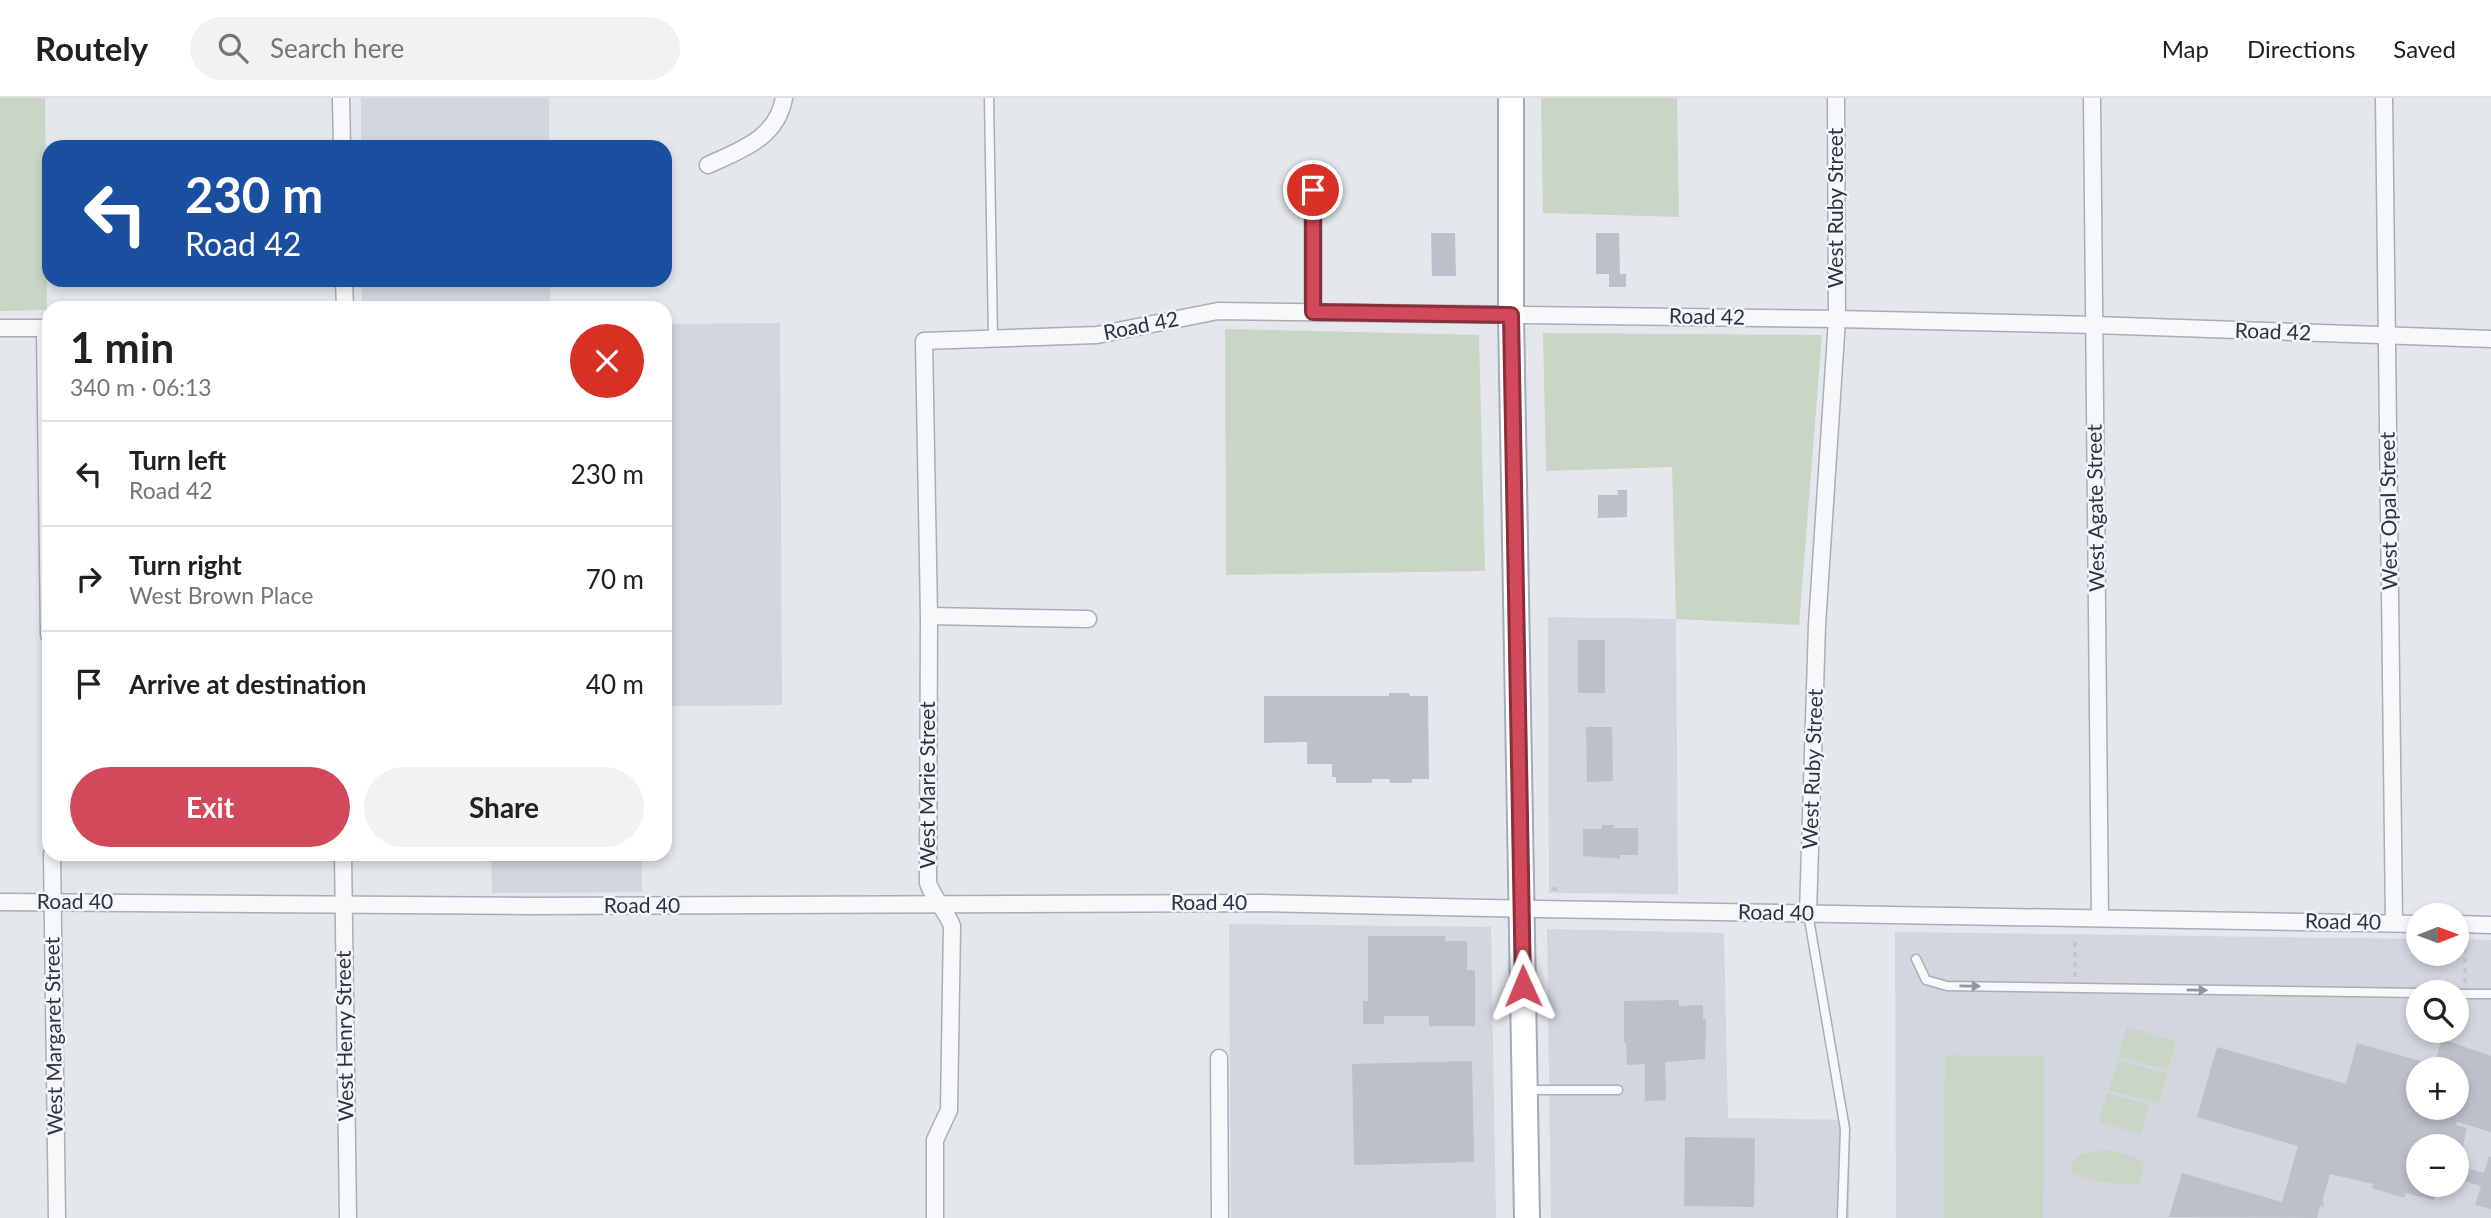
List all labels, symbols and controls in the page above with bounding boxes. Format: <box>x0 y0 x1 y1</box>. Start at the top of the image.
search box <box>190 17 680 80</box>
text: Routely <box>35 28 148 68</box>
icon: search <box>214 29 252 67</box>
text: Search here <box>270 32 404 64</box>
text: Map <box>2162 34 2209 63</box>
text: Directions <box>2247 34 2355 63</box>
text: Saved <box>2393 34 2456 63</box>
street label: West Ruby Street <box>1822 127 1847 288</box>
pin <box>1283 160 1343 220</box>
text: 230 m <box>185 165 323 223</box>
icon: left <box>70 168 161 259</box>
icon: arrive <box>1294 171 1332 209</box>
text: Road 42 <box>185 224 301 263</box>
street label: Road 42 <box>1669 302 1745 329</box>
street label: Road 42 <box>1101 305 1181 344</box>
street label: Road 42 <box>2234 317 2312 344</box>
text: 1 min <box>70 322 174 372</box>
button: close <box>570 324 644 398</box>
text: 340 m · 06:13 <box>70 373 212 401</box>
street label: West Agate Street <box>2081 424 2108 592</box>
street label: West Opal Street <box>2374 431 2401 590</box>
text: Turn left <box>129 444 226 476</box>
icon: left <box>70 455 108 493</box>
text: 230 m <box>571 458 644 490</box>
text: Road 42 <box>129 476 213 504</box>
text: Turn right <box>129 549 242 581</box>
icon: right <box>70 560 108 598</box>
text: 70 m <box>586 563 644 595</box>
text: West Brown Place <box>129 581 313 609</box>
icon: arrive <box>70 665 108 703</box>
text: Arrive at destination <box>129 668 366 700</box>
text: 40 m <box>586 668 644 700</box>
street label: West Ruby Street <box>1796 688 1827 850</box>
street label: West Marie Street <box>914 701 939 869</box>
button: Exit <box>70 767 350 847</box>
button: Share <box>364 767 644 847</box>
street label: Road 40 <box>37 888 113 913</box>
street label: Road 40 <box>1171 889 1247 914</box>
street label: Road 40 <box>604 892 680 917</box>
street label: Road 40 <box>1738 898 1814 925</box>
north arrow <box>2406 903 2469 966</box>
map controls <box>2406 903 2469 1197</box>
street label: Road 40 <box>2305 907 2381 934</box>
street label: West Margaret Street <box>38 936 67 1135</box>
position arrow <box>1486 949 1560 1023</box>
street label: West Henry Street <box>330 950 357 1122</box>
button: search <box>2406 980 2469 1043</box>
one-way arrow <box>1959 981 1981 992</box>
one-way arrow <box>2187 984 2209 996</box>
button: + <box>2406 1057 2469 1120</box>
button: − <box>2406 1134 2469 1197</box>

